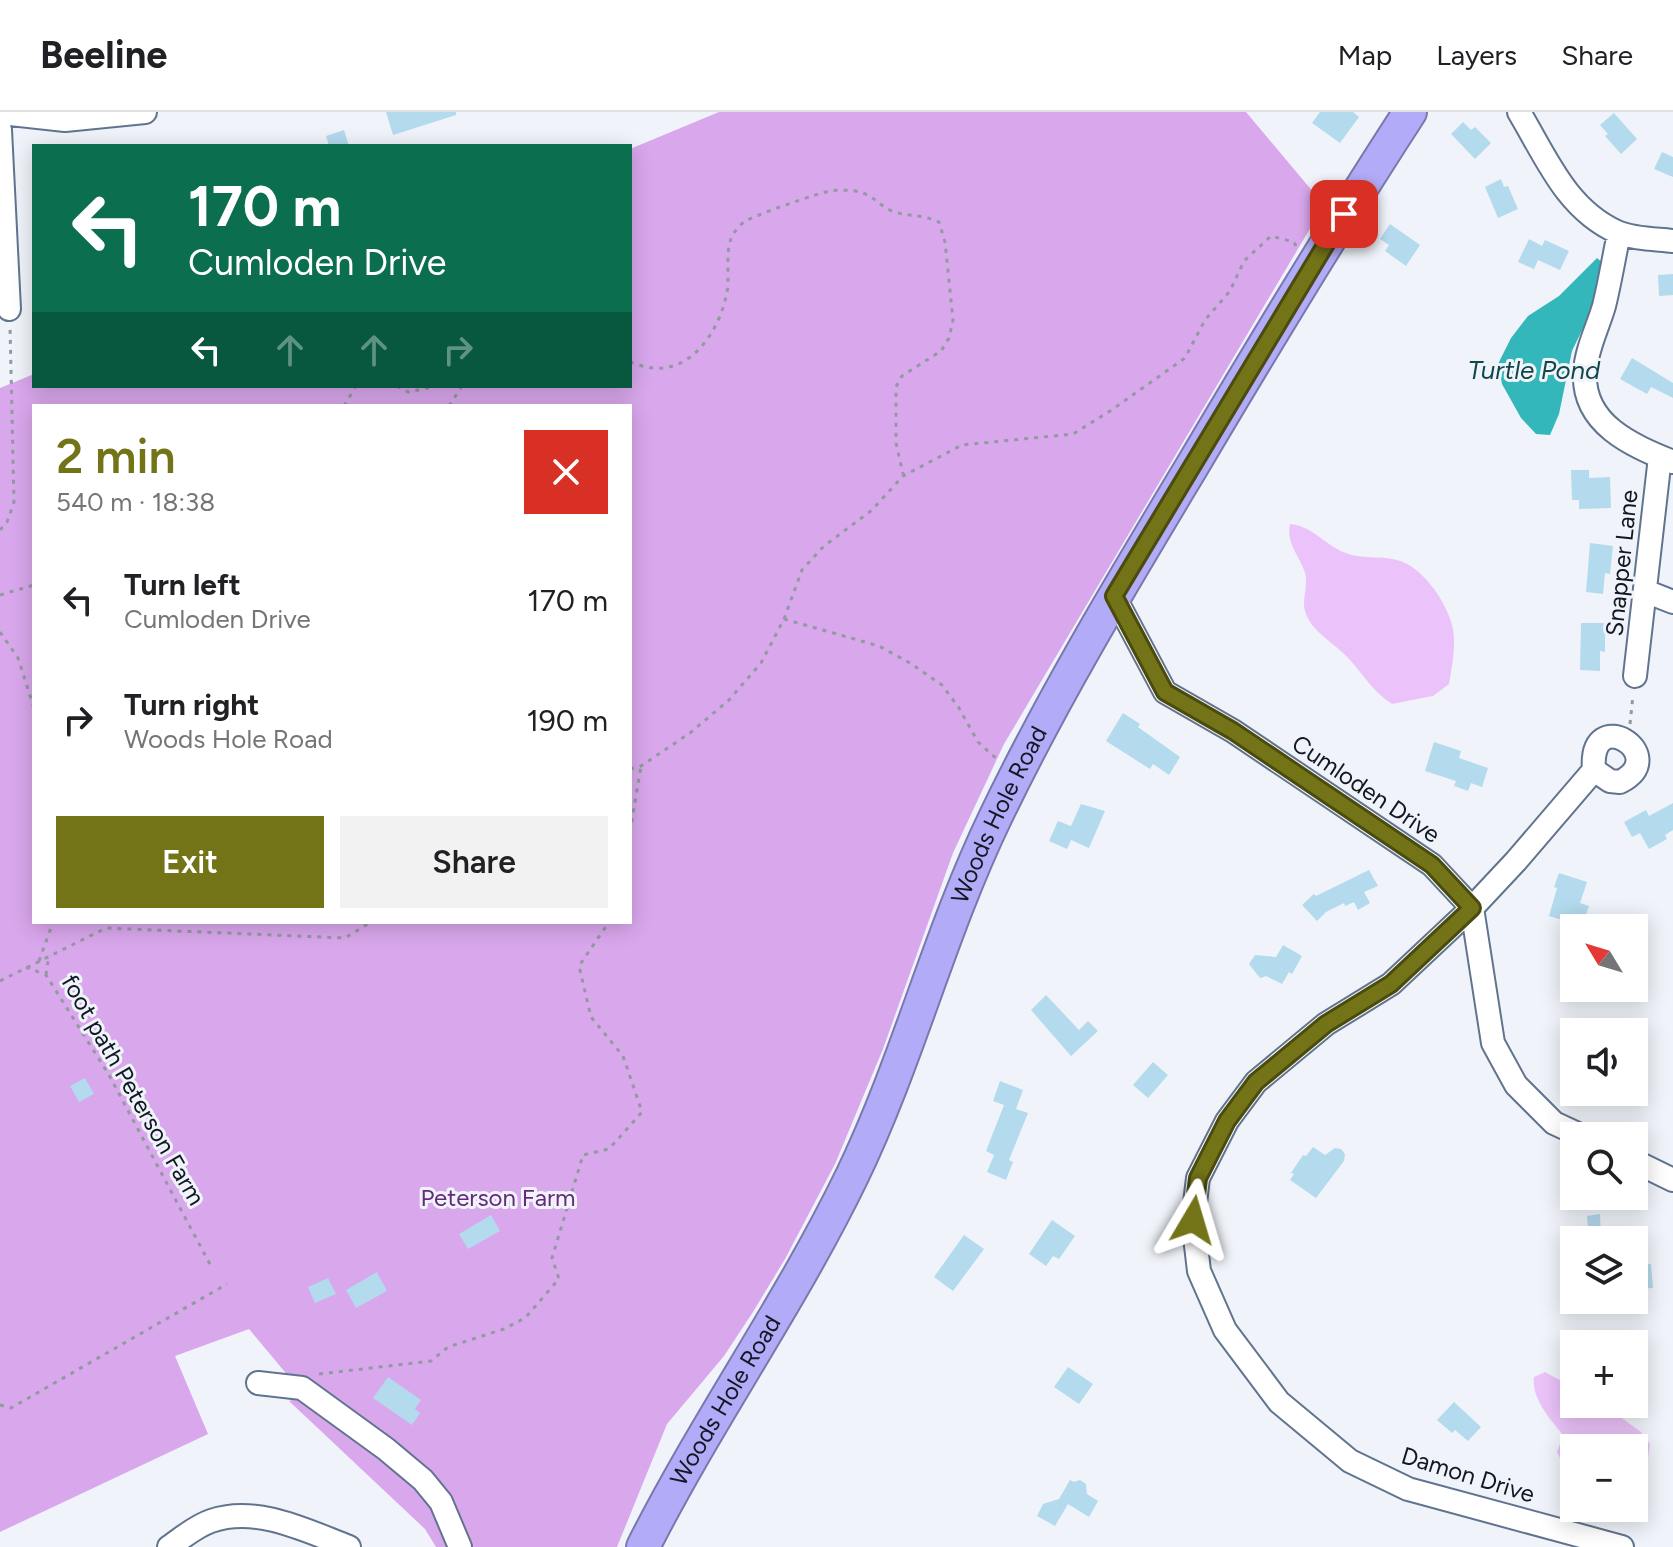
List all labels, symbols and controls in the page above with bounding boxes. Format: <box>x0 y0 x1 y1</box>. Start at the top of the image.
text: Beeline <box>40 32 167 78</box>
text: Map <box>1338 38 1392 72</box>
text: Layers <box>1436 38 1517 72</box>
text: Share <box>1561 38 1633 72</box>
text: 170 m <box>188 173 341 240</box>
icon: left <box>56 176 160 280</box>
pin <box>1310 180 1378 248</box>
icon: arrive <box>1322 192 1366 236</box>
text: Cumloden Drive <box>188 241 446 284</box>
icon: left <box>184 328 228 372</box>
icon: ahead <box>268 328 312 372</box>
icon: ahead <box>352 328 396 372</box>
icon: right <box>436 328 480 372</box>
water label: Turtle Pond <box>1468 354 1601 386</box>
text: 2 min <box>56 427 176 485</box>
button: close <box>524 430 608 514</box>
text: 540 m · 18:38 <box>56 486 215 518</box>
street label: Snapper Lane <box>1599 488 1644 638</box>
text: Turn left <box>124 566 241 603</box>
icon: left <box>56 578 100 622</box>
text: 170 m <box>527 582 608 619</box>
text: Cumloden Drive <box>124 603 311 635</box>
text: Turn right <box>124 686 259 723</box>
icon: right <box>56 698 100 742</box>
text: 190 m <box>526 702 608 739</box>
street label: Woods Hole Road <box>945 721 1053 908</box>
text: Woods Hole Road <box>124 723 333 755</box>
street label: Cumloden Drive <box>1287 728 1446 849</box>
button: Exit <box>56 816 324 908</box>
button: Share <box>340 816 608 908</box>
north arrow <box>1560 914 1648 1002</box>
map controls <box>1560 914 1648 1522</box>
street label: foot path Peterson Farm <box>55 969 211 1210</box>
button: sound <box>1560 1018 1648 1106</box>
button: search <box>1560 1122 1648 1210</box>
position arrow <box>1151 1178 1235 1262</box>
park label: Peterson Farm <box>420 1183 576 1212</box>
button: layers <box>1560 1226 1648 1314</box>
street label: Woods Hole Road <box>664 1310 787 1491</box>
button: + <box>1560 1330 1648 1418</box>
button: − <box>1560 1434 1648 1522</box>
street label: Damon Drive <box>1398 1440 1538 1509</box>

